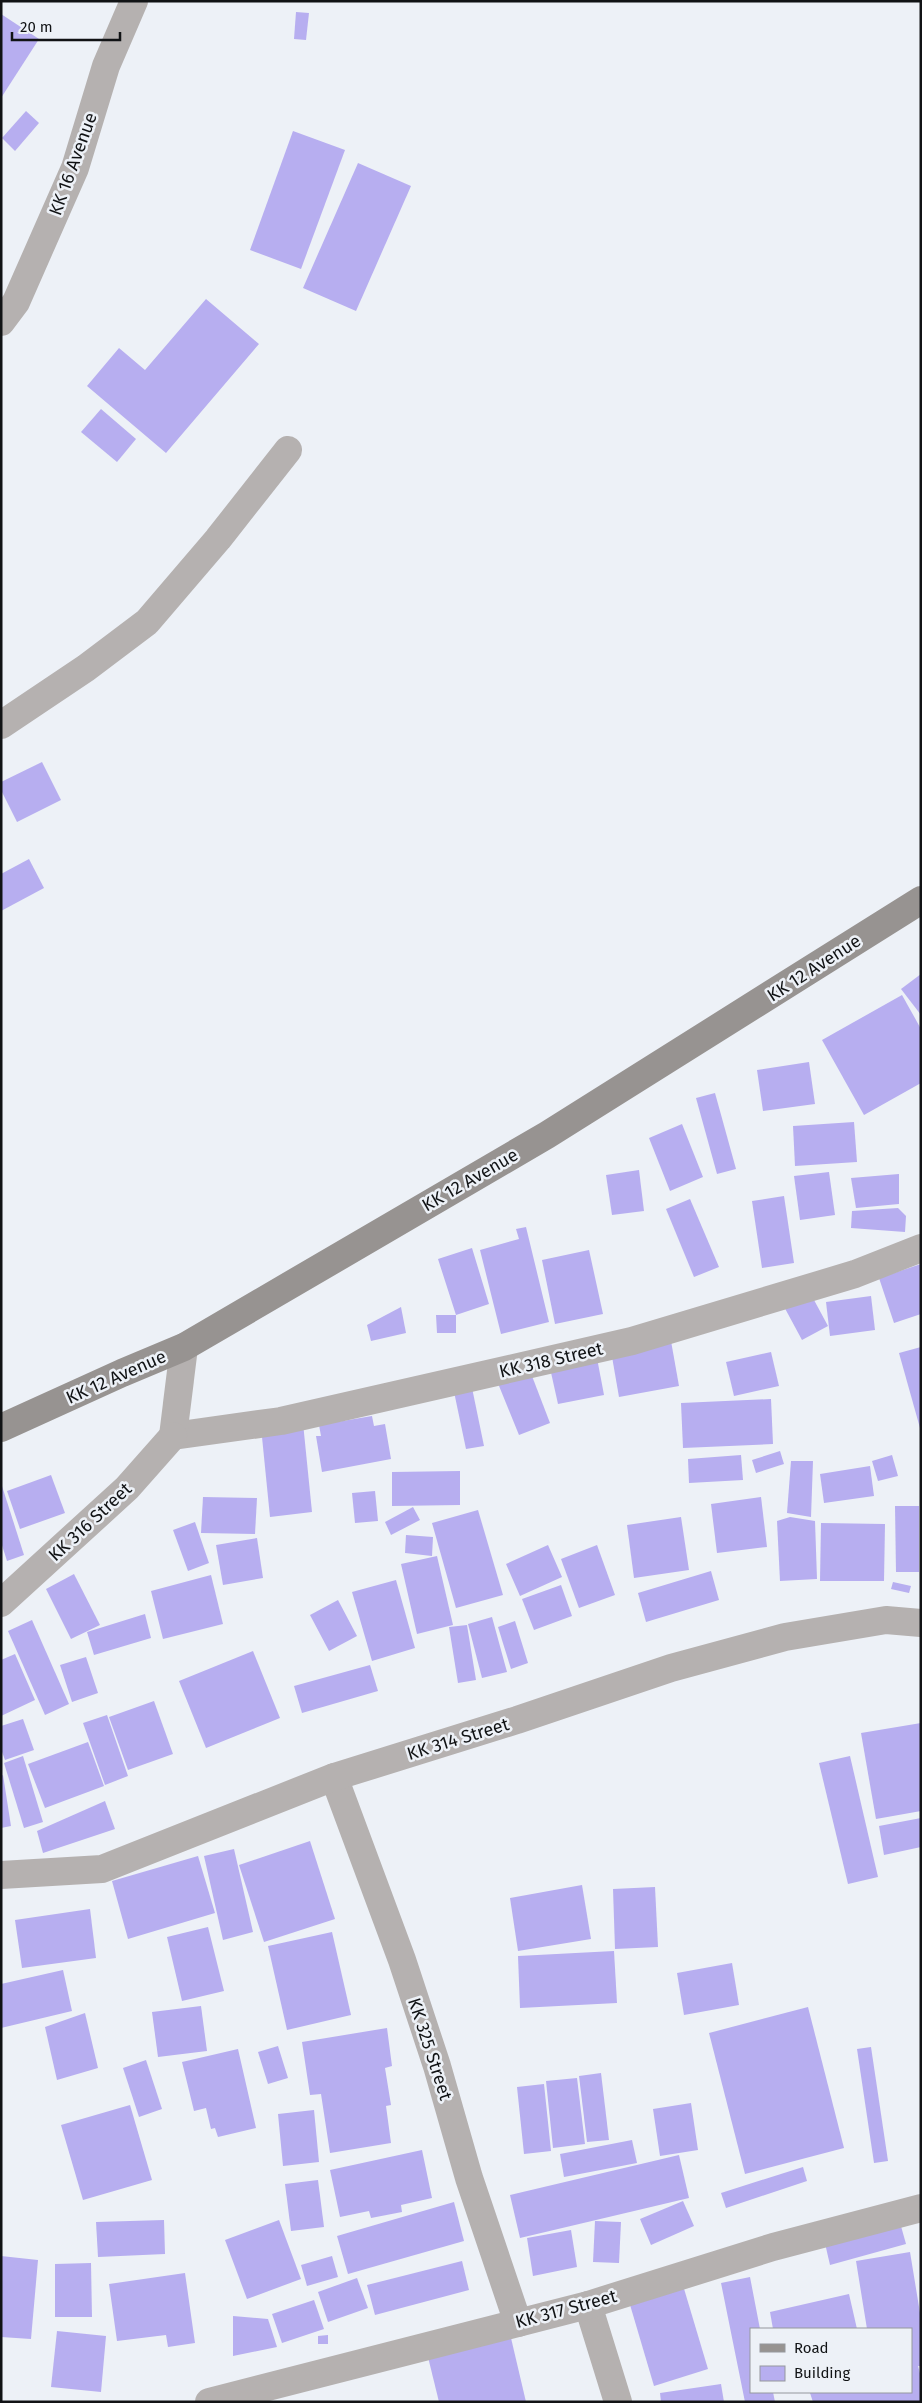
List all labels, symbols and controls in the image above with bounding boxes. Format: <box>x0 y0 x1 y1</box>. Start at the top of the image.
scale bar <box>12 10 120 42</box>
text: 20 m <box>20 18 53 36</box>
street label: KK 16 Avenue <box>44 110 102 218</box>
street label: KK 12 Avenue <box>763 930 865 1006</box>
street label: KK 12 Avenue <box>418 1144 522 1216</box>
street label: KK 318 Street <box>497 1337 606 1383</box>
street label: KK 12 Avenue <box>63 1345 169 1409</box>
street label: KK 316 Street <box>44 1478 136 1566</box>
street label: KK 314 Street <box>404 1713 512 1765</box>
street label: KK 325 Street <box>403 1995 457 2103</box>
street label: KK 317 Street <box>513 2285 620 2333</box>
legend <box>750 2328 912 2393</box>
text: Road <box>794 2339 829 2357</box>
text: Building <box>794 2364 850 2382</box>

